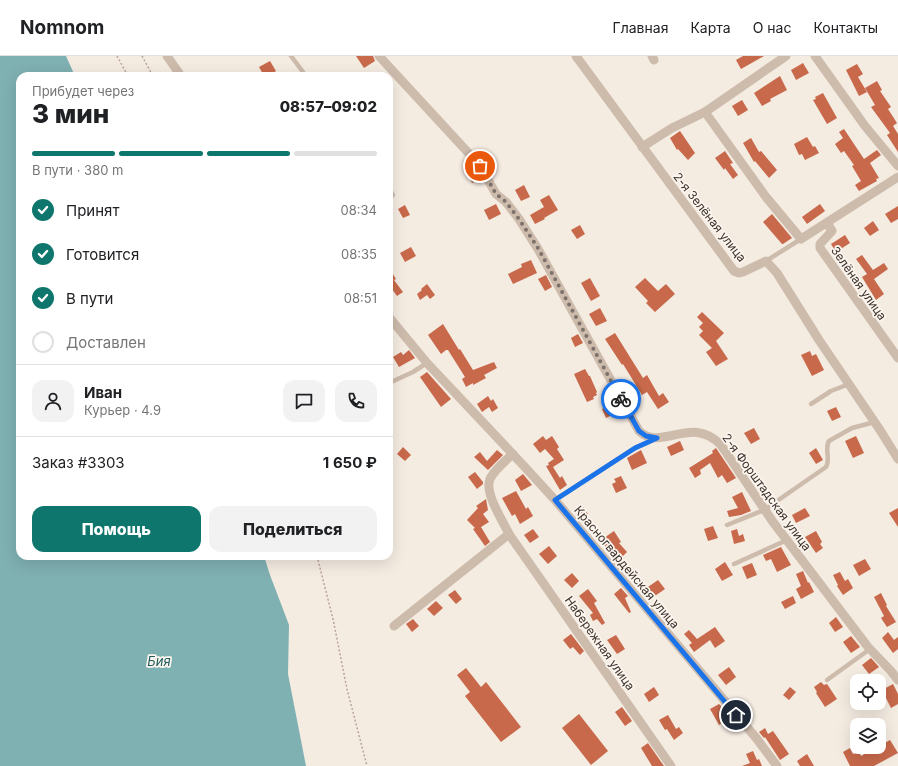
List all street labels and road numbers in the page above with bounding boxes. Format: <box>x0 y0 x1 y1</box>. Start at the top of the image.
street label: 2-я Зелёная улица <box>670 169 750 265</box>
street label: Зелёная улица <box>828 243 890 323</box>
street label: 2-я Форштадская улица <box>719 430 815 554</box>
street label: Красногвардейская улица <box>571 503 683 631</box>
street label: Набережная улица <box>562 593 638 693</box>

